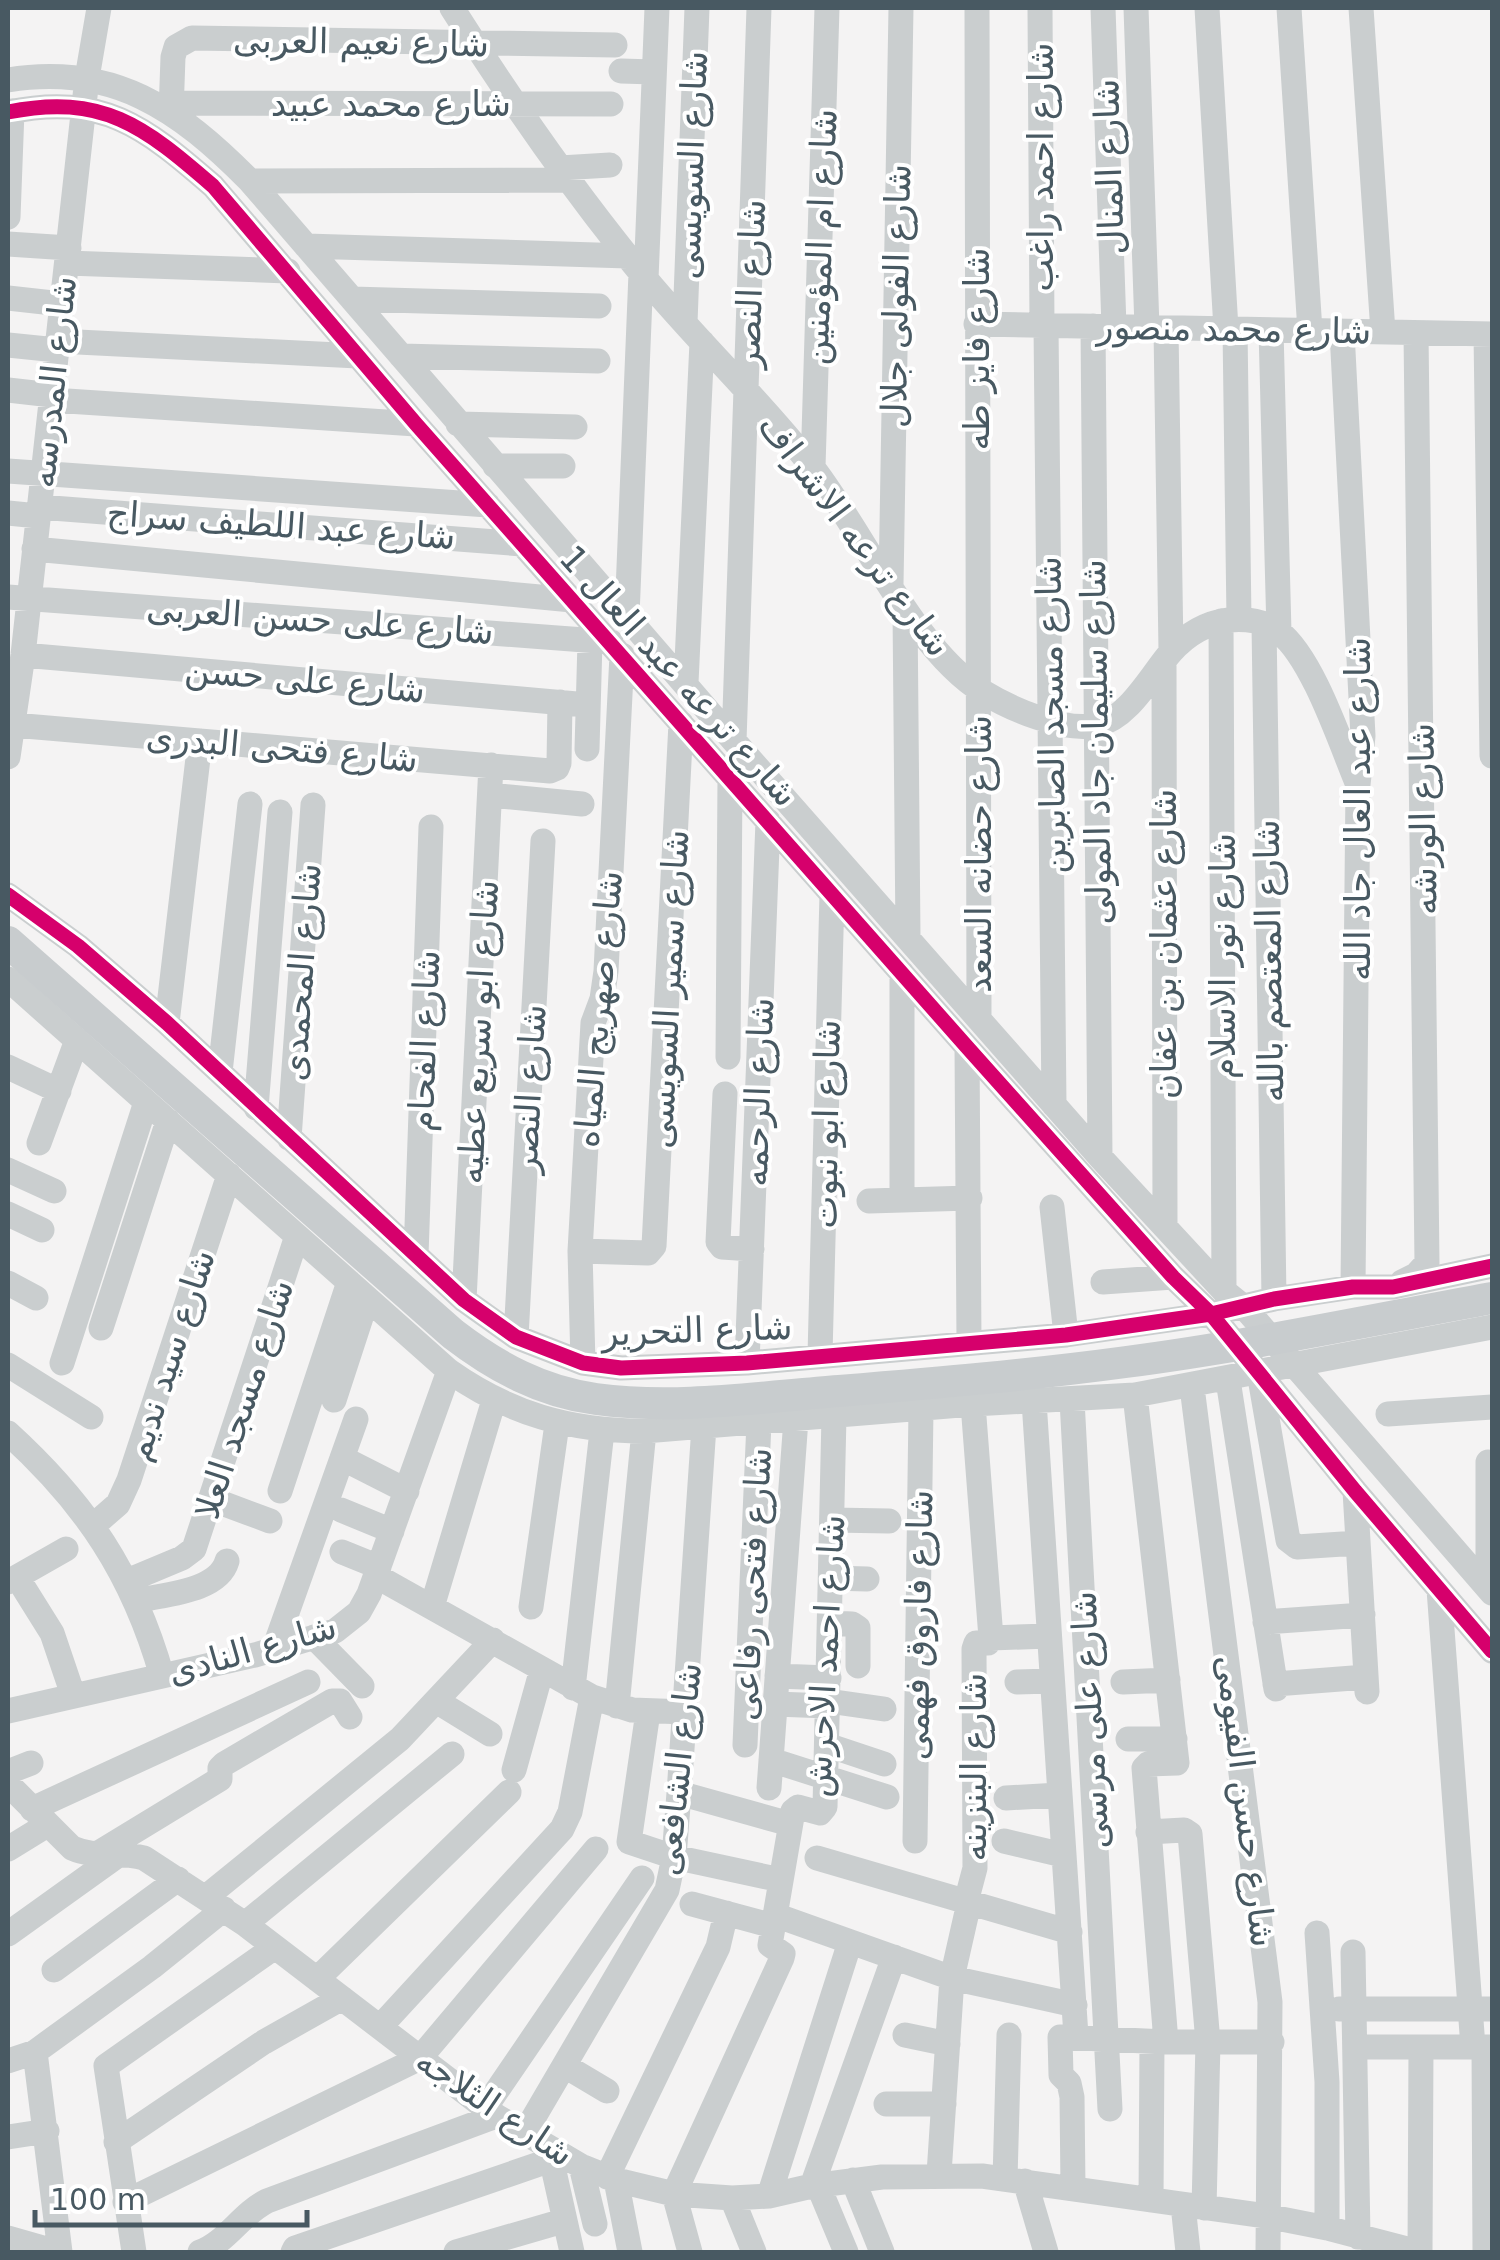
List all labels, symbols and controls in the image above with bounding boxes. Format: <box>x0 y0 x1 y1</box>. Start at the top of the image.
street label: شارع نعيم العربى <box>233 20 489 65</box>
street label: شارع احمد راغب <box>1021 42 1062 292</box>
street label: شارع السويسى <box>667 50 716 280</box>
street label: شارع المنال <box>1086 78 1133 256</box>
street label: شارع محمد عبيد <box>271 84 511 125</box>
street label: شارع ام المؤمنين <box>796 108 845 366</box>
street label: شارع الفولى جلال <box>874 164 919 428</box>
street label: شارع النصر <box>727 199 774 371</box>
street label: شارع فايز طه <box>957 247 998 451</box>
street label: شارع المدرسه <box>22 274 85 490</box>
street label: شارع محمد منصور <box>1094 307 1372 352</box>
street label: شارع ترعه الاشراف <box>750 406 959 665</box>
street label: شارع عبد اللطيف سراج <box>105 493 457 558</box>
street label: شارع ترعه عبد العال 1 <box>551 538 806 815</box>
street label: شارع مسجد الصابرين <box>1028 556 1075 874</box>
street label: شارع سليمان جاد المولى <box>1073 559 1120 925</box>
street label: شارع على حسن العربى <box>145 588 495 653</box>
street label: شارع عبد العال جاد الله <box>1338 637 1379 981</box>
street label: شارع على حسن <box>183 650 427 711</box>
street label: شارع حضانه السعد <box>959 715 1000 993</box>
street label: شارع فتحى البدرى <box>144 716 420 781</box>
street label: شارع الورشه <box>1401 722 1446 916</box>
street label: شارع عثمان بن عفان <box>1144 789 1185 1099</box>
street label: شارع المعتصم بالله <box>1247 819 1292 1103</box>
street label: شارع سمير السويسى <box>640 829 697 1150</box>
street label: شارع نور الاسلام <box>1203 833 1244 1079</box>
street label: شارع المحمدى <box>273 862 330 1082</box>
street label: شارع صهريج المياه <box>566 869 631 1149</box>
street label: شارع ابو سريع عطيه <box>450 879 507 1185</box>
street label: شارع الفحام <box>401 949 448 1133</box>
street label: شارع الرحمه <box>735 997 782 1187</box>
street label: شارع النصر <box>504 1003 554 1177</box>
street label: شارع ابو نبوت <box>804 1019 849 1229</box>
street label: شارع سيد نديم <box>117 1244 224 1466</box>
street label: شارع مسجد العلا <box>186 1274 302 1524</box>
street label: شارع التحرير <box>599 1307 793 1354</box>
street label: شارع فتحى رفاعى <box>725 1446 780 1722</box>
street label: شارع فاروق فهمى <box>896 1489 941 1761</box>
street label: شارع احمد الاحرش <box>798 1513 853 1799</box>
street label: شارع على مرسى <box>1063 1590 1118 1850</box>
street label: شارع النادى <box>163 1606 341 1693</box>
street label: شارع حسن الفيومى <box>1207 1653 1284 1950</box>
street label: شارع الشافعى <box>647 1661 710 1878</box>
street label: شارع البنزينه <box>954 1673 995 1861</box>
street label: شارع الثلاجه <box>408 2040 581 2175</box>
scale bar <box>35 2165 308 2227</box>
text: 100 m <box>50 2182 146 2217</box>

